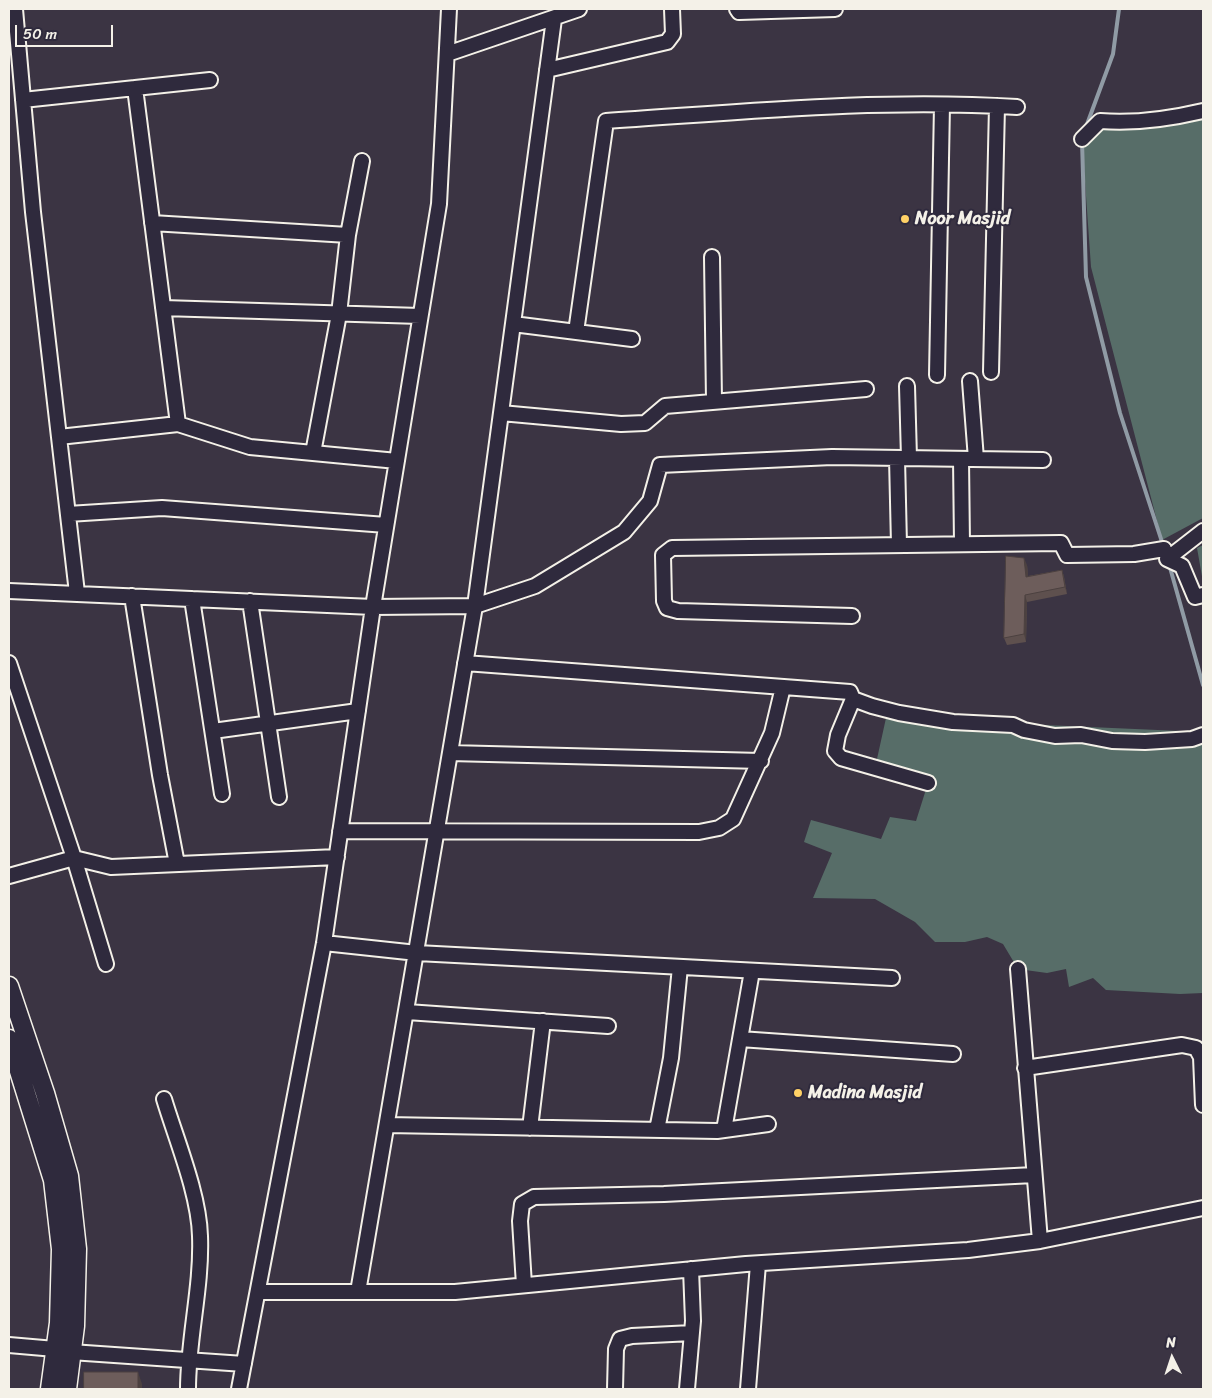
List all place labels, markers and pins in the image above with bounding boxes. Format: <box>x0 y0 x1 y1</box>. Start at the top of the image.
place label: Noor Masjid <box>915 208 1010 230</box>
marker: Noor Masjid <box>899 213 911 225</box>
place label: Madina Masjid <box>808 1082 922 1104</box>
marker: Madina Masjid <box>792 1087 804 1099</box>

